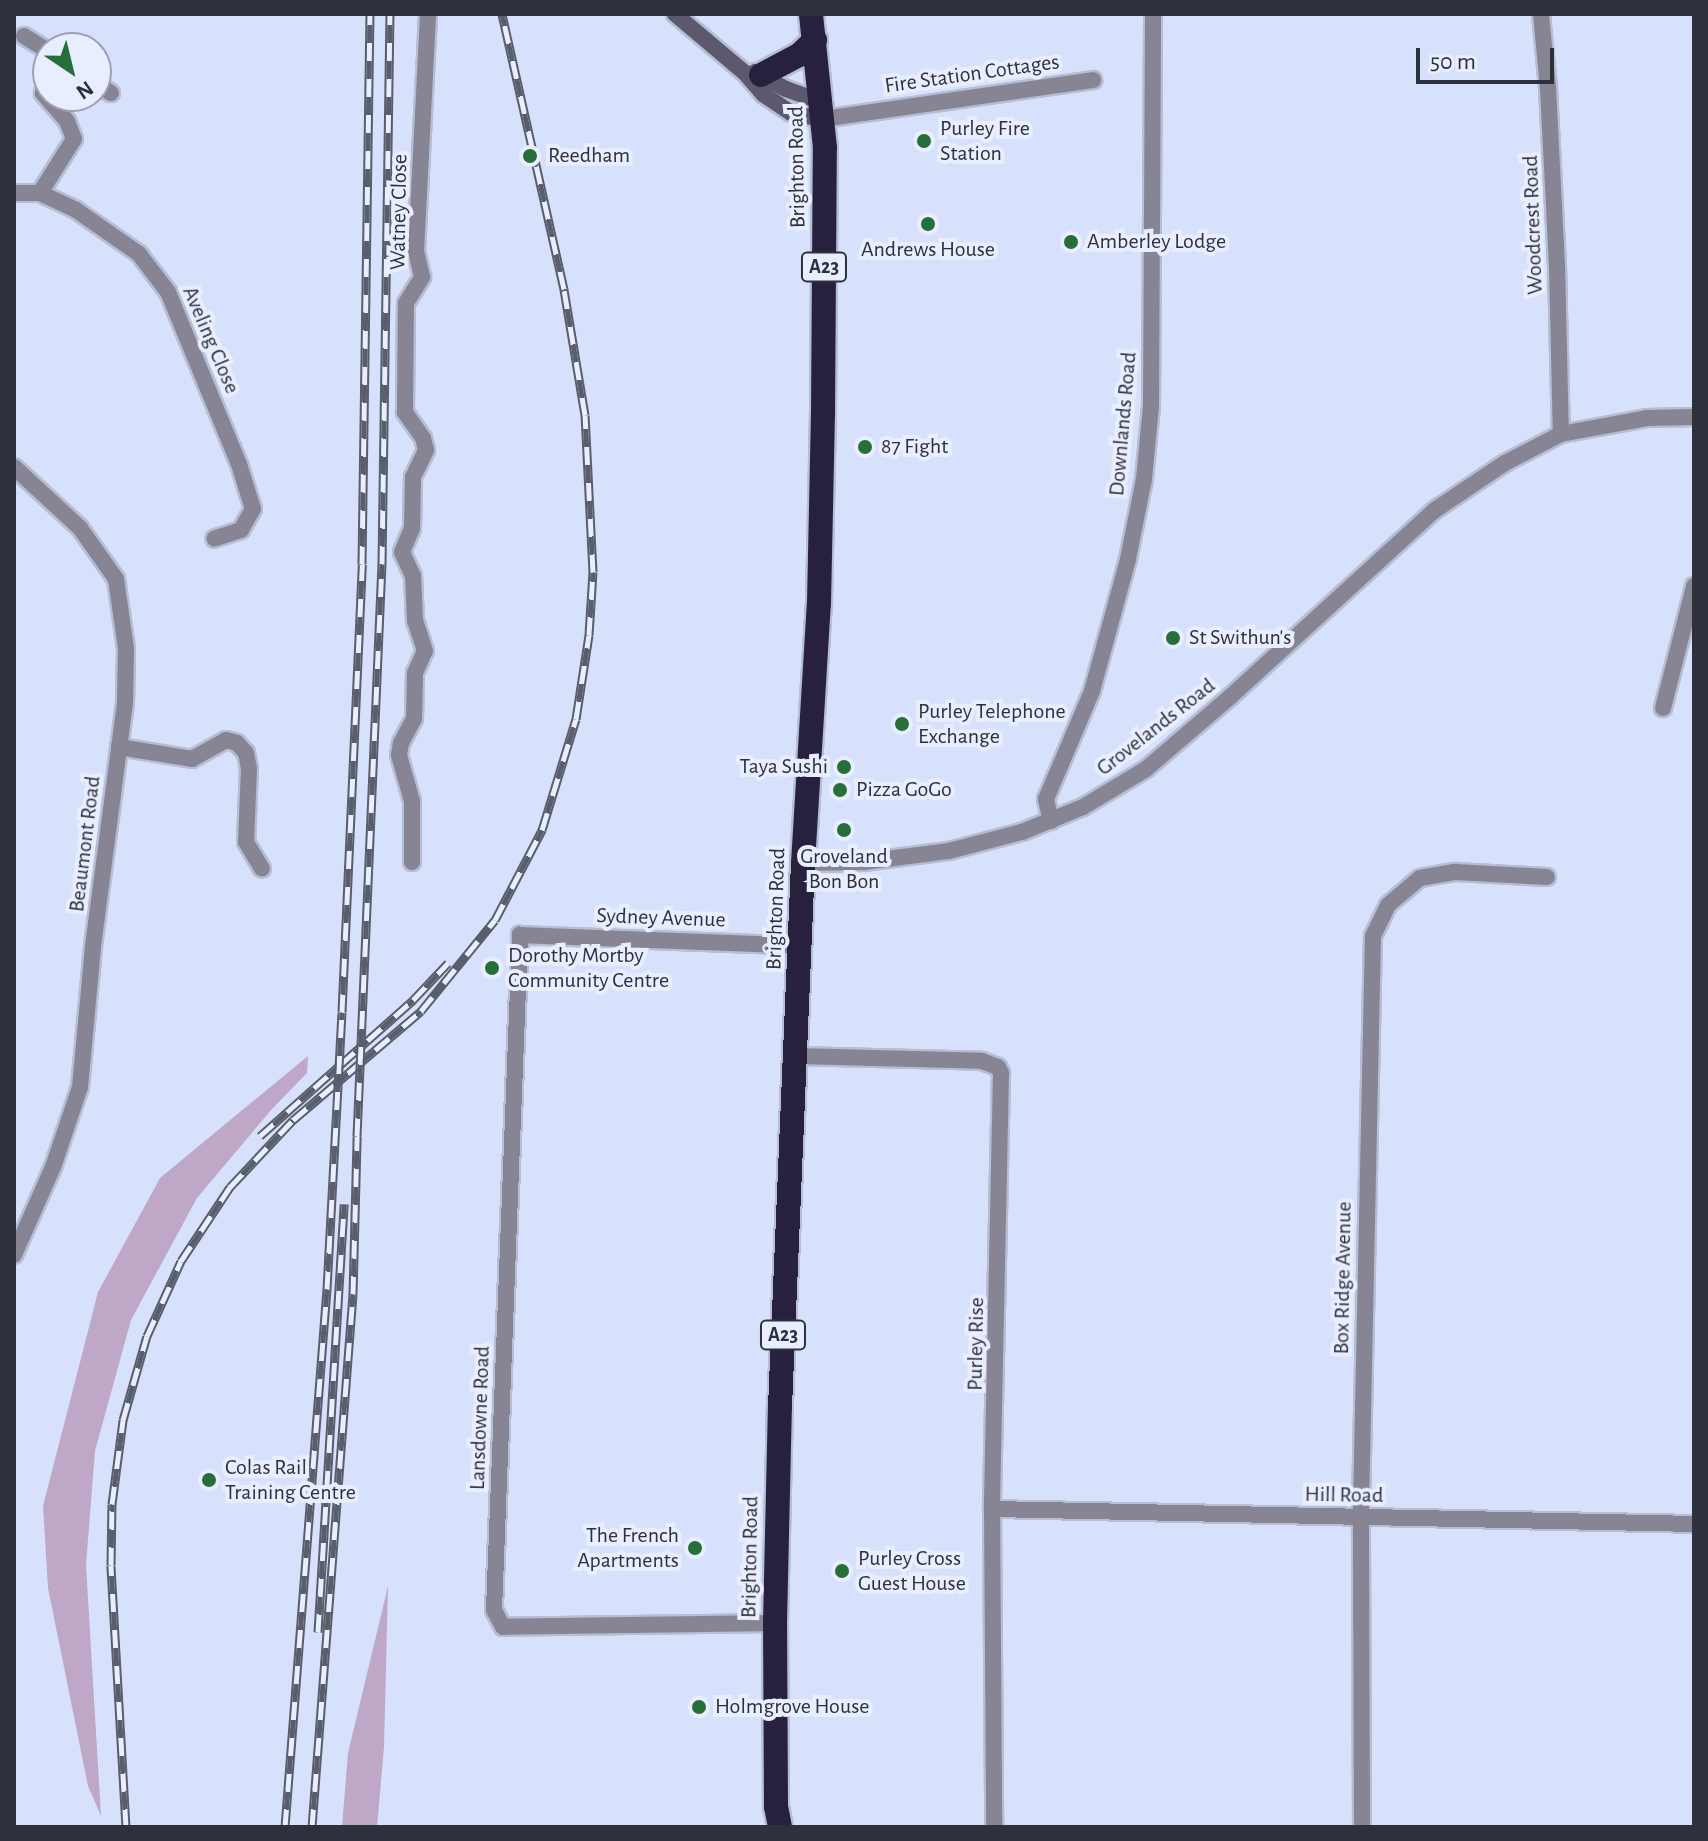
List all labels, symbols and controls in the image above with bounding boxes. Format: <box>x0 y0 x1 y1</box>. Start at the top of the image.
north arrow <box>32 32 112 112</box>
scale bar <box>1420 32 1558 82</box>
street label: Fire Station Cottages <box>883 49 1061 99</box>
text: 50 m <box>1430 50 1476 74</box>
text: N <box>72 77 97 103</box>
street label: Brighton Road <box>783 106 811 228</box>
place label: Purley Fire Station <box>940 115 1030 166</box>
marker: Purley Fire Station <box>915 132 933 150</box>
place label: Reedham <box>548 143 630 169</box>
marker: Reedham <box>519 145 541 167</box>
street label: Watney Close <box>385 154 413 270</box>
street label: Woodcrest Road <box>1517 155 1549 295</box>
marker: Andrews House <box>919 215 937 233</box>
place label: Amberley Lodge <box>1087 229 1226 255</box>
marker: Amberley Lodge <box>1062 233 1080 251</box>
place label: Andrews House <box>861 237 995 263</box>
road number: A23 <box>800 251 848 283</box>
street label: Aveling Close <box>177 282 245 398</box>
street label: Downlands Road <box>1104 351 1142 497</box>
place label: 87 Fight <box>881 434 948 460</box>
marker: 87 Fight <box>856 438 874 456</box>
place label: St Swithun's <box>1189 625 1291 651</box>
marker: St Swithun's <box>1164 629 1182 647</box>
street label: Grovelands Road <box>1091 673 1221 781</box>
place label: Purley Telephone Exchange <box>918 698 1066 750</box>
marker: Purley Telephone Exchange <box>893 715 911 733</box>
place label: Taya Sushi <box>739 754 828 780</box>
marker: Taya Sushi <box>835 758 853 776</box>
street label: Beaumont Road <box>64 774 106 914</box>
place label: Pizza GoGo <box>856 777 952 803</box>
marker: Pizza GoGo <box>831 781 849 799</box>
marker: Groveland Bon Bon <box>835 821 853 839</box>
place label: Groveland Bon Bon <box>800 843 888 894</box>
street label: Brighton Road <box>761 847 791 971</box>
street label: Sydney Avenue <box>596 903 726 933</box>
place label: Dorothy Mortby Community Centre <box>508 942 669 994</box>
marker: Dorothy Mortby Community Centre <box>483 959 501 977</box>
street label: Box Ridge Avenue <box>1328 1201 1358 1355</box>
street label: Purley Rise <box>962 1297 990 1391</box>
road number: A23 <box>759 1319 807 1351</box>
street label: Lansdowne Road <box>464 1345 496 1491</box>
place label: Colas Rail Training Centre <box>225 1454 356 1506</box>
marker: Colas Rail Training Centre <box>200 1471 218 1489</box>
street label: Hill Road <box>1304 1481 1384 1509</box>
street label: Brighton Road <box>736 1496 764 1618</box>
place label: The French Apartments <box>577 1522 679 1574</box>
marker: The French Apartments <box>686 1539 704 1557</box>
place label: Purley Cross Guest House <box>858 1545 966 1596</box>
marker: Purley Cross Guest House <box>833 1562 851 1580</box>
place label: Holmgrove House <box>715 1694 869 1720</box>
marker: Holmgrove House <box>690 1698 708 1716</box>

